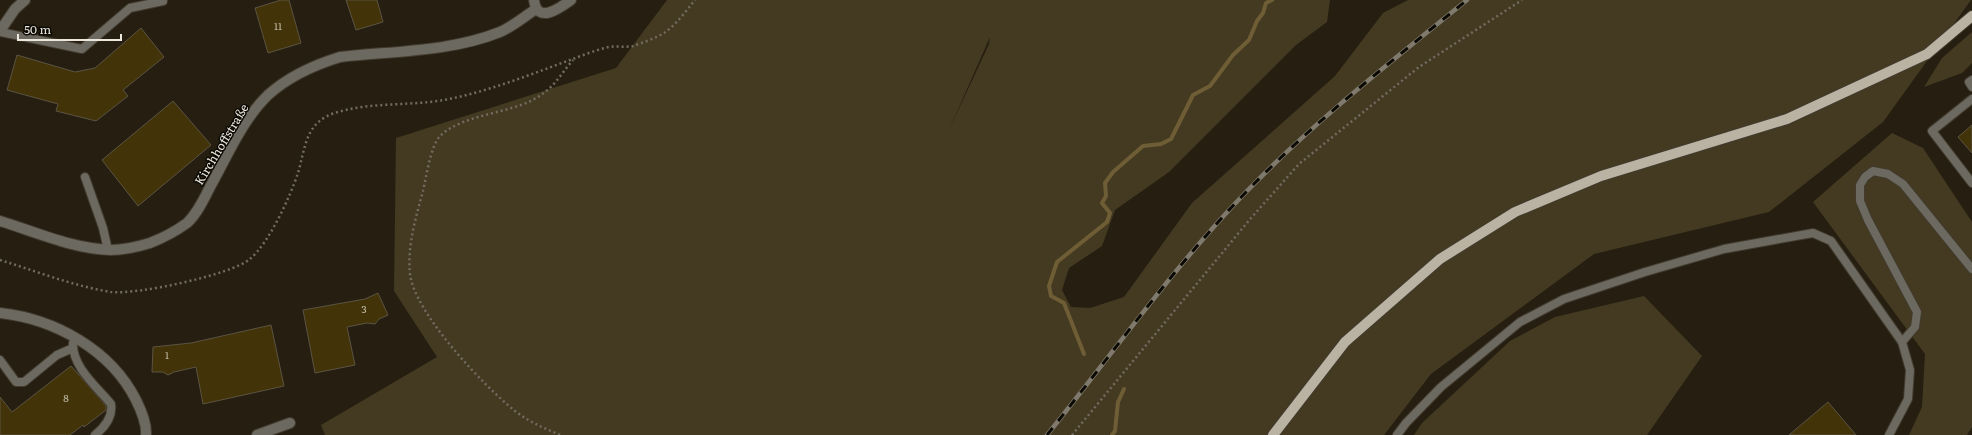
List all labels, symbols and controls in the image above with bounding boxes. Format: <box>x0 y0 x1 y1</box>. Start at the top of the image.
scale bar <box>18 16 121 42</box>
house number: 11 <box>274 18 282 33</box>
text: 50 m <box>24 20 51 38</box>
street label: Kirchhoffstraße <box>190 100 252 188</box>
house number: 3 <box>361 301 367 316</box>
house number: 1 <box>165 347 169 362</box>
house number: 8 <box>63 390 69 405</box>

